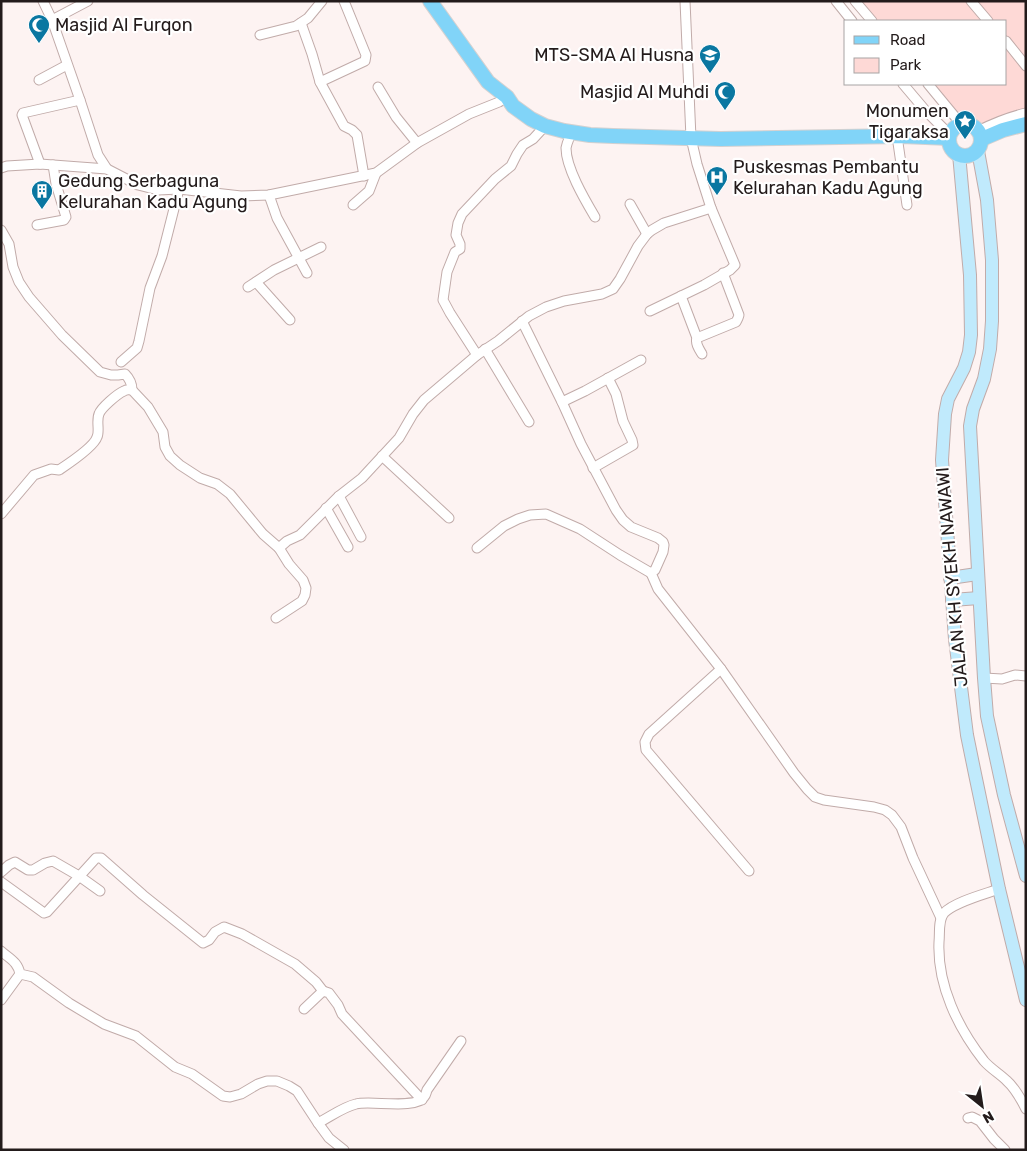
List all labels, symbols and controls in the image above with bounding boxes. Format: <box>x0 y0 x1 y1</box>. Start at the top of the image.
mosque icon: Masjid Al Furqon <box>27 13 51 44</box>
place label: Masjid Al Furqon <box>55 14 193 36</box>
legend <box>844 20 1007 85</box>
text: Road <box>890 31 926 49</box>
school or university icon: MTS-SMA Al Husna <box>698 43 722 74</box>
place label: MTS-SMA Al Husna <box>534 44 694 66</box>
text: Park <box>890 56 921 74</box>
mosque icon: Masjid Al Muhdi <box>713 80 737 111</box>
place label: Masjid Al Muhdi <box>580 81 709 103</box>
place label: Monumen Tigaraksa <box>866 100 949 143</box>
place icon: Monumen Tigaraksa <box>953 109 977 140</box>
place label: Puskesmas Pembantu Kelurahan Kadu Agung <box>733 156 923 199</box>
hospital icon: Puskesmas Pembantu Kelurahan Kadu Agung <box>705 165 729 196</box>
place label: Gedung Serbaguna Kelurahan Kadu Agung <box>58 170 248 213</box>
building icon: Gedung Serbaguna Kelurahan Kadu Agung <box>30 179 54 210</box>
street label: JALAN KH SYEKH NAWAWI <box>931 466 973 688</box>
north arrow <box>957 1081 1007 1131</box>
text: N <box>980 1107 997 1127</box>

